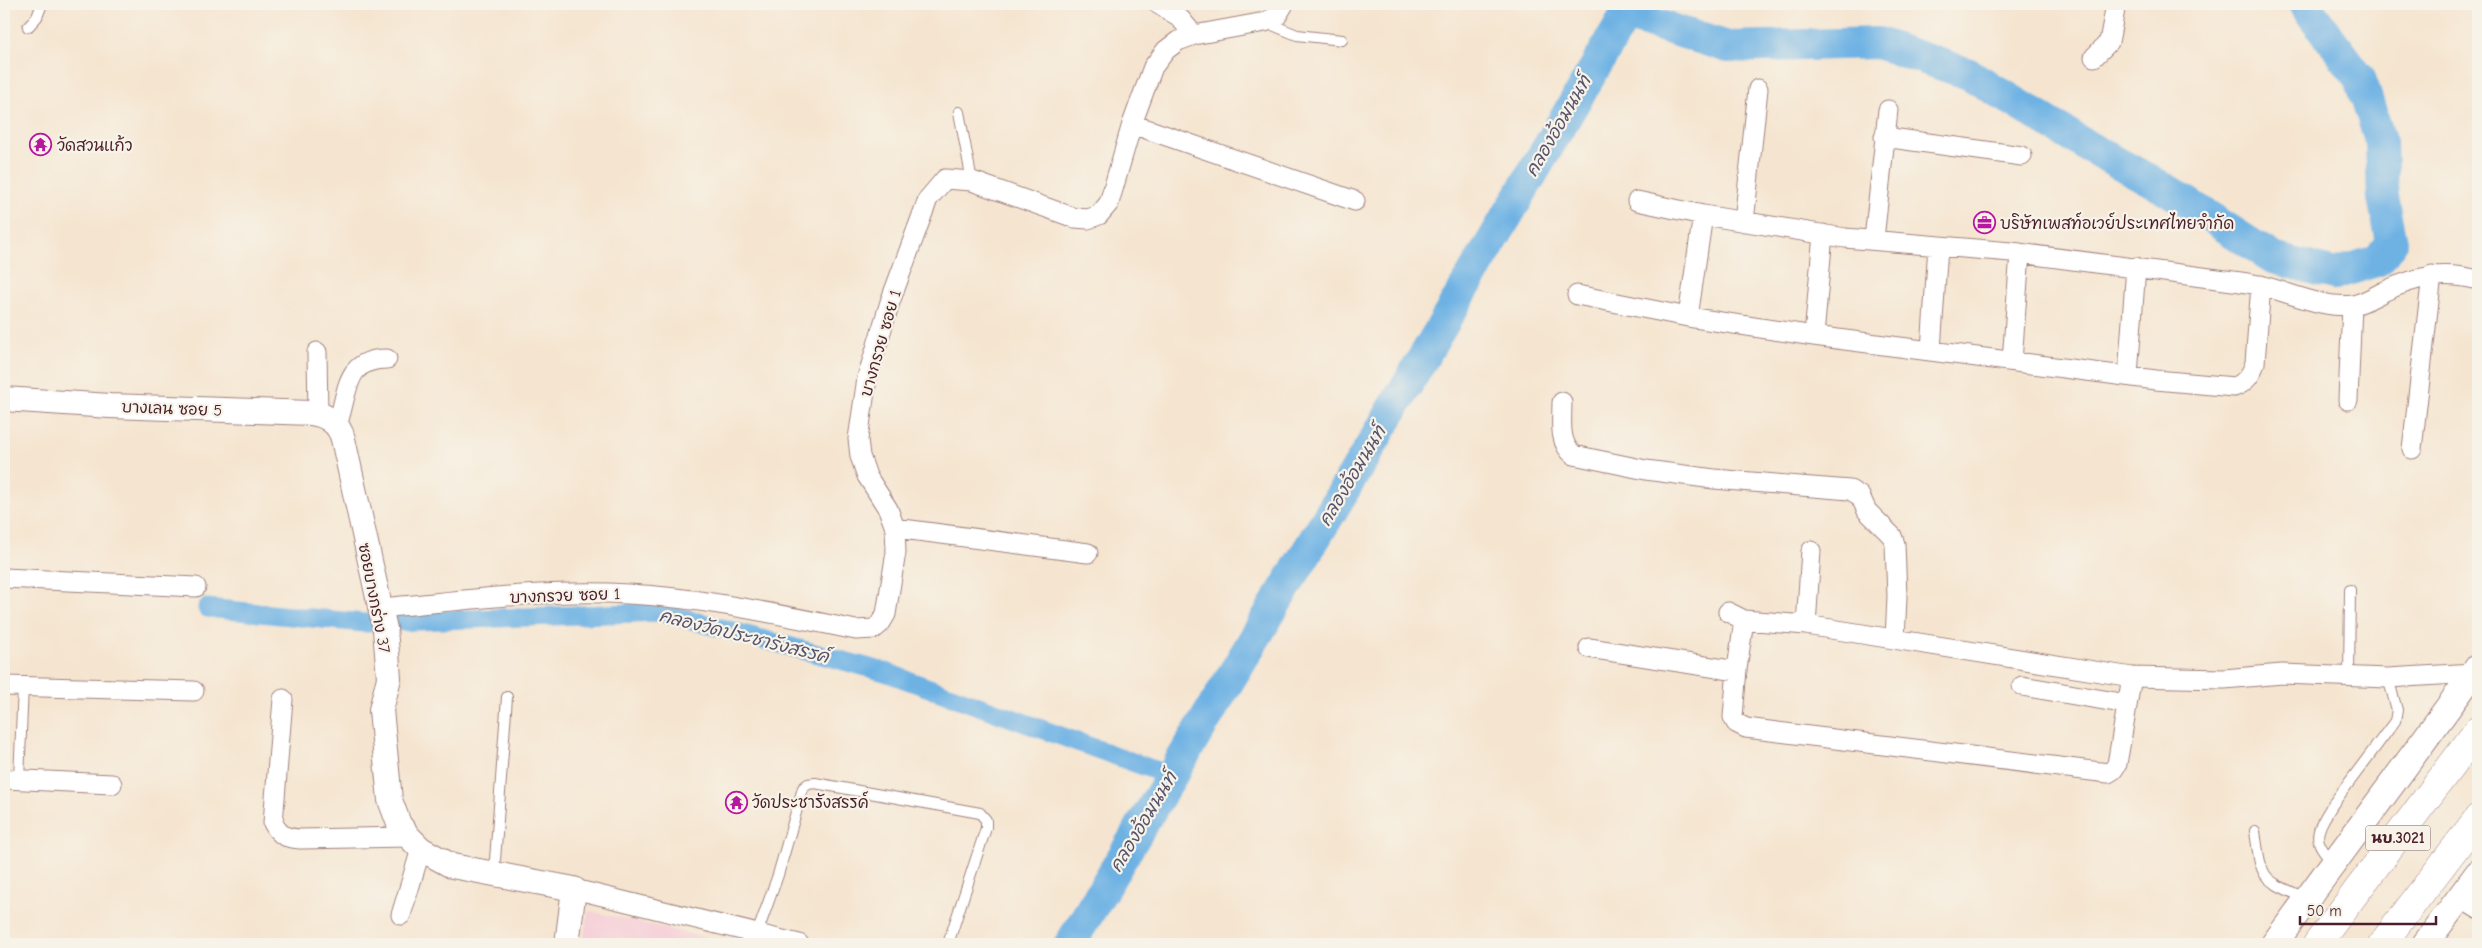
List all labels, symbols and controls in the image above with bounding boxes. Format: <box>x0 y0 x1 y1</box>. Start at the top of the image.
water label: คลองอ้อมนนท์ <box>1519 68 1598 180</box>
temple icon: วัดสวนแก้ว <box>29 133 53 157</box>
place label: วัดสวนแก้ว <box>57 135 133 155</box>
office icon: บริษัทเพสท์อเวย์ประเทศไทยจำกัด <box>1972 211 1996 235</box>
place label: บริษัทเพสท์อเวย์ประเทศไทยจำกัด <box>2000 212 2234 233</box>
street label: บางกรวย ซอย 1 <box>857 288 905 399</box>
street label: บางเลน ซอย 5 <box>121 398 222 420</box>
water label: คลองอ้อมนนท์ <box>1313 418 1393 530</box>
street label: ซอยบางกร่าง 37 <box>355 541 397 655</box>
street label: บางกรวย ซอย 1 <box>510 585 621 607</box>
water label: คลองวัดประชารังสรรค์ <box>657 603 835 669</box>
water label: คลองอ้อมนนท์ <box>1104 764 1184 876</box>
temple icon: วัดประชารังสรรค์ <box>724 790 748 814</box>
place label: วัดประชารังสรรค์ <box>752 791 869 812</box>
road number: นบ.3021 <box>2366 826 2430 850</box>
scale bar <box>2300 893 2436 925</box>
text: 50 m <box>2307 902 2342 920</box>

